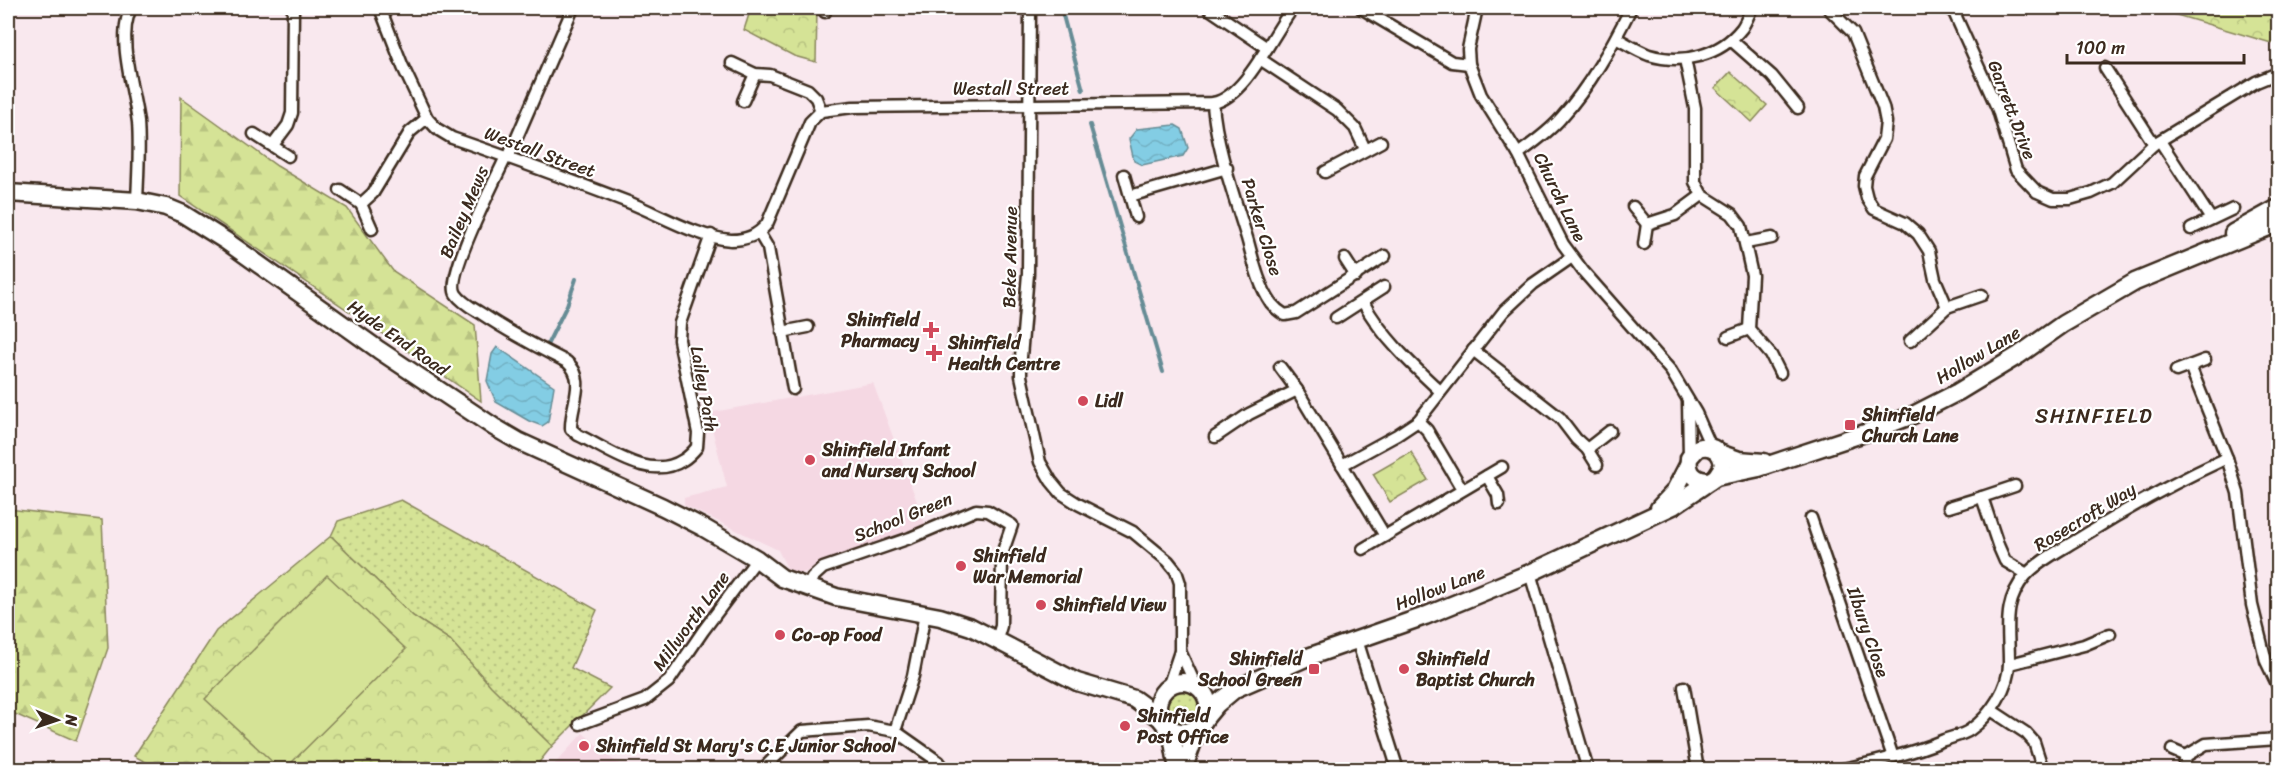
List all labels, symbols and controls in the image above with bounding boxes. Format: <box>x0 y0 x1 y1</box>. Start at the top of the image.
scale bar <box>2067 27 2244 65</box>
text: 100 m <box>2076 32 2125 64</box>
street label: Garrett Drive <box>1978 55 2046 165</box>
street label: Westall Street <box>953 73 1069 105</box>
street label: Westall Street <box>480 117 600 187</box>
street label: Church Lane <box>1524 147 1596 248</box>
street label: Bailey Mews <box>430 160 498 263</box>
street label: Parker Close <box>1232 174 1292 280</box>
street label: Beke Avenue <box>993 206 1027 308</box>
street label: Hyde End Road <box>340 291 457 386</box>
place label: Shinfield Pharmacy <box>841 304 921 357</box>
street label: Hollow Lane <box>1929 317 2027 393</box>
marker: Shinfield Pharmacy <box>924 323 938 337</box>
place label: Shinfield Health Centre <box>947 327 1061 380</box>
street label: Lailey Path <box>681 343 727 435</box>
marker: Shinfield Health Centre <box>925 344 943 362</box>
place label: Lidl <box>1095 385 1124 417</box>
marker: Lidl <box>1076 394 1090 408</box>
district label: SHINFIELD <box>2035 397 2153 435</box>
place label: Shinfield Church Lane <box>1861 399 1959 452</box>
marker: Shinfield Church Lane <box>1843 418 1857 432</box>
place label: Shinfield Infant and Nursery School <box>821 434 977 487</box>
marker: Shinfield Infant and Nursery School <box>803 453 817 467</box>
street label: Rosecroft Way <box>2027 473 2143 560</box>
street label: School Green <box>849 483 957 551</box>
place label: Shinfield War Memorial <box>972 540 1083 593</box>
street label: Hollow Lane <box>1390 556 1490 620</box>
marker: Shinfield War Memorial <box>954 559 968 573</box>
street label: Millworth Lane <box>644 564 738 678</box>
street label: Ilbury Close <box>1837 581 1899 682</box>
place label: Shinfield View <box>1052 589 1167 621</box>
marker: Shinfield View <box>1034 598 1048 612</box>
place label: Co-op Food <box>791 619 883 651</box>
marker: Co-op Food <box>773 628 787 642</box>
place label: Shinfield School Green <box>1197 643 1304 696</box>
place label: Shinfield Baptist Church <box>1415 643 1535 696</box>
marker: Shinfield School Green <box>1307 662 1321 676</box>
marker: Shinfield Baptist Church <box>1397 662 1411 676</box>
north arrow <box>27 690 87 750</box>
place label: Shinfield Post Office <box>1136 700 1229 753</box>
text: N <box>57 713 86 727</box>
marker: Shinfield Post Office <box>1118 719 1132 733</box>
place label: Shinfield St Mary's C.E Junior School <box>595 730 897 762</box>
marker: Shinfield St Mary's C.E Junior School <box>577 739 591 753</box>

